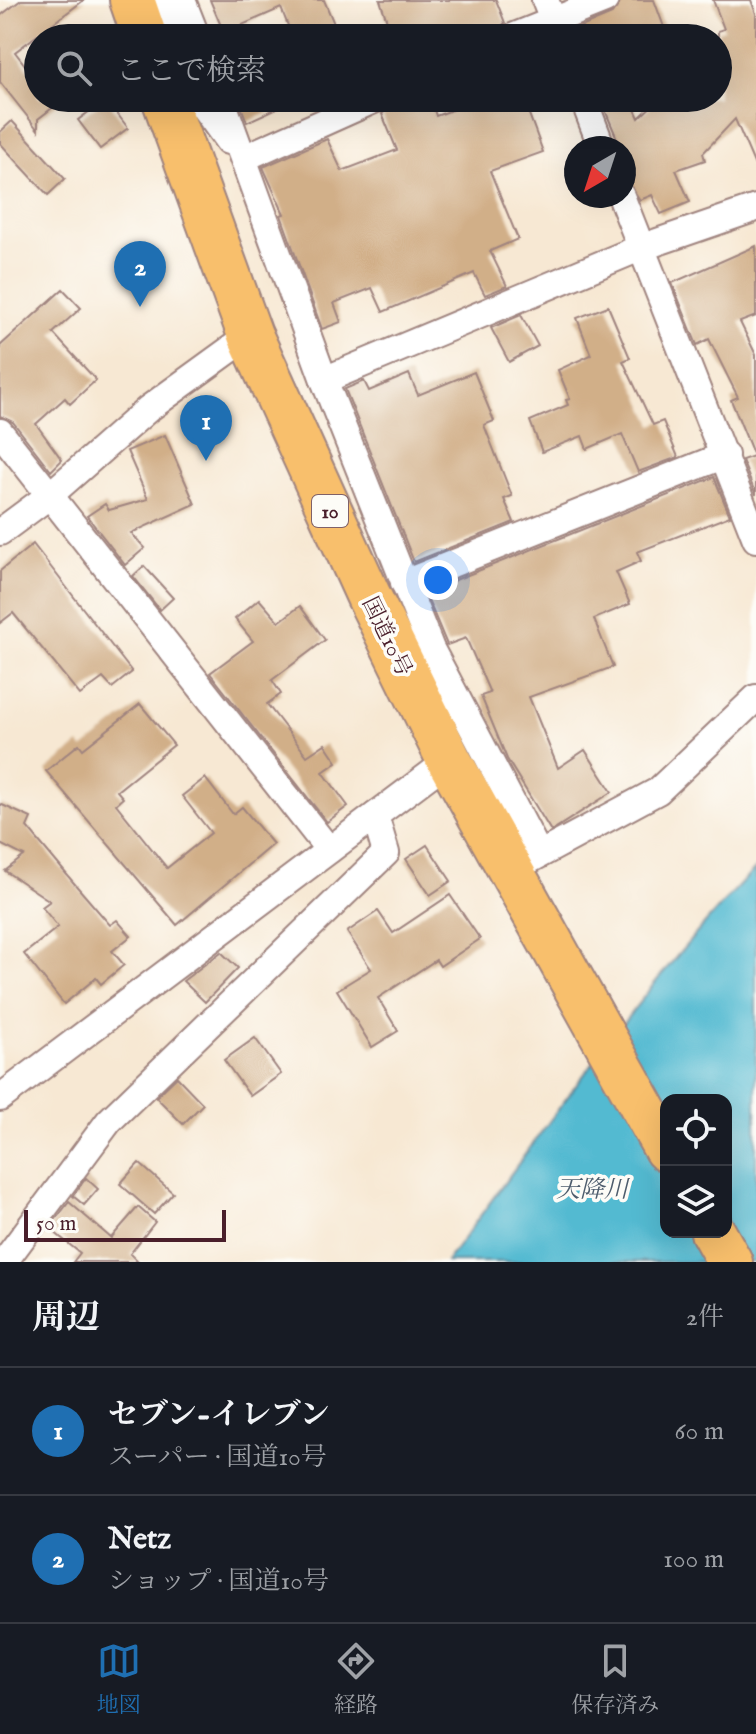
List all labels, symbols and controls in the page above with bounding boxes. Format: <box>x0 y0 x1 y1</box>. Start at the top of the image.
search box <box>24 24 732 112</box>
icon: search <box>52 46 96 90</box>
text: ここで検索 <box>116 53 266 91</box>
north arrow <box>564 136 636 208</box>
pin: 2 <box>114 241 166 307</box>
pin: 1 <box>180 395 232 461</box>
road number: 10 <box>312 495 348 527</box>
your location <box>418 560 458 600</box>
street label: 国道10号 <box>355 593 417 681</box>
map controls <box>660 1094 732 1238</box>
button: locate <box>660 1094 732 1166</box>
button: layers <box>660 1166 732 1238</box>
water label: 天降川 <box>556 1175 631 1206</box>
scale bar <box>24 1206 226 1242</box>
text: 50 m <box>36 1210 77 1238</box>
text: 周辺 <box>32 1297 100 1340</box>
text: 2件 <box>686 1301 724 1334</box>
text: セブン-イレブン <box>108 1397 330 1435</box>
text: 1 <box>53 1415 63 1448</box>
text: 60 m <box>675 1415 724 1448</box>
text: スーパー · 国道10号 <box>108 1441 327 1474</box>
text: Netz <box>108 1521 171 1559</box>
text: 2 <box>52 1543 64 1576</box>
text: 100 m <box>663 1543 724 1576</box>
text: ショップ · 国道10号 <box>108 1565 329 1598</box>
tab: 地図 <box>97 1639 141 1720</box>
tab: 経路 <box>334 1639 378 1720</box>
tab: 保存済み <box>571 1639 659 1720</box>

